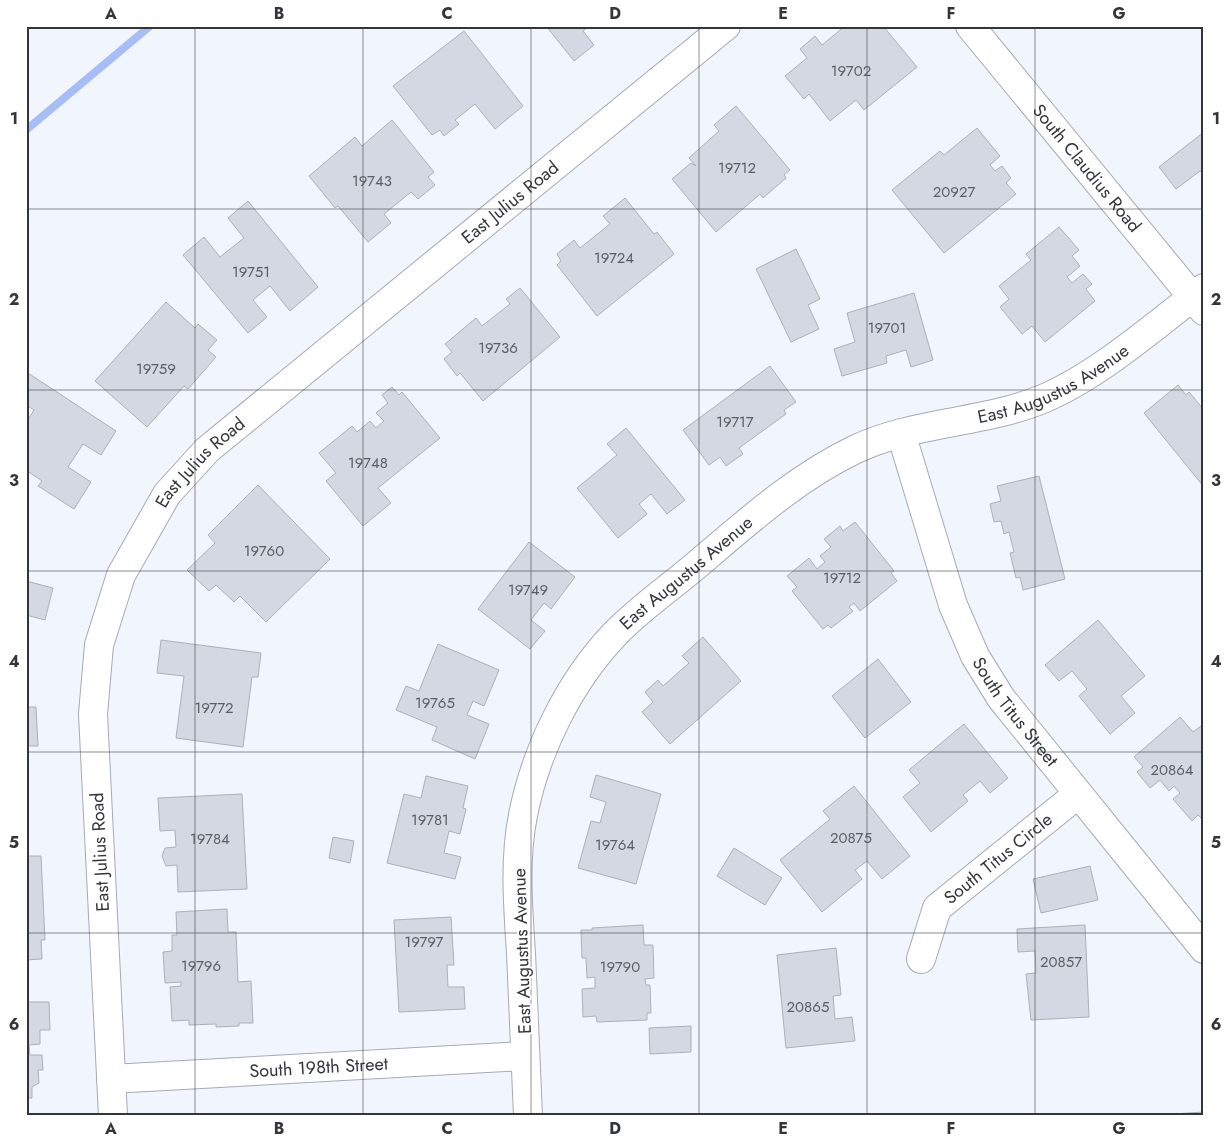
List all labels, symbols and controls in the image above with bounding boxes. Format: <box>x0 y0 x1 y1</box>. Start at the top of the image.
text: A <box>104 2 117 25</box>
text: B <box>274 2 284 25</box>
text: C <box>441 2 453 25</box>
text: D <box>609 2 621 25</box>
text: E <box>778 2 788 25</box>
text: F <box>947 2 955 25</box>
text: G <box>1112 2 1126 25</box>
house number: 19702 <box>831 60 871 82</box>
street label: South Claudius Road <box>1026 99 1147 238</box>
text: 1 <box>10 107 18 130</box>
text: 1 <box>1212 107 1220 130</box>
street label: East Julius Road <box>456 155 564 250</box>
house number: 19712 <box>718 157 756 179</box>
house number: 19743 <box>352 170 392 192</box>
house number: 20927 <box>933 181 975 203</box>
house number: 19724 <box>594 247 634 269</box>
house number: 19751 <box>232 261 270 283</box>
text: 2 <box>9 288 19 311</box>
text: 2 <box>1211 288 1221 311</box>
house number: 19701 <box>868 317 906 339</box>
house number: 19736 <box>478 337 518 359</box>
street label: East Augustus Avenue <box>975 338 1134 430</box>
house number: 19759 <box>136 358 176 380</box>
street label: East Julius Road <box>149 411 251 512</box>
house number: 19717 <box>716 411 754 433</box>
house number: 19748 <box>348 452 388 474</box>
text: 3 <box>9 469 19 492</box>
text: 3 <box>1211 469 1221 492</box>
street label: East Augustus Avenue <box>614 510 758 636</box>
house number: 19760 <box>244 540 284 562</box>
house number: 19712 <box>823 567 861 589</box>
house number: 19749 <box>508 579 548 601</box>
text: 4 <box>8 650 20 673</box>
text: 4 <box>1210 650 1222 673</box>
street label: South Titus Street <box>966 652 1065 773</box>
house number: 19765 <box>415 692 455 714</box>
house number: 19772 <box>194 697 234 719</box>
house number: 20864 <box>1150 759 1194 781</box>
street label: East Julius Road <box>84 792 116 912</box>
street label: South Titus Circle <box>938 807 1058 910</box>
house number: 19781 <box>411 809 449 831</box>
house number: 20875 <box>830 827 872 849</box>
house number: 19784 <box>190 828 230 850</box>
text: 5 <box>9 831 19 854</box>
text: 5 <box>1211 831 1221 854</box>
house number: 19764 <box>595 834 635 856</box>
street label: East Augustus Avenue <box>506 868 538 1034</box>
house number: 19797 <box>405 931 444 953</box>
house number: 20857 <box>1040 951 1082 973</box>
house number: 19796 <box>181 955 221 977</box>
house number: 19790 <box>600 956 640 978</box>
house number: 20865 <box>787 996 829 1018</box>
text: 6 <box>9 1013 19 1036</box>
text: 6 <box>1211 1013 1221 1036</box>
street label: South 198th Street <box>249 1051 389 1084</box>
text: A <box>104 1117 117 1140</box>
text: B <box>274 1117 284 1140</box>
text: C <box>441 1117 453 1140</box>
text: D <box>609 1117 621 1140</box>
text: E <box>778 1117 788 1140</box>
text: F <box>947 1117 955 1140</box>
text: G <box>1112 1117 1126 1140</box>

